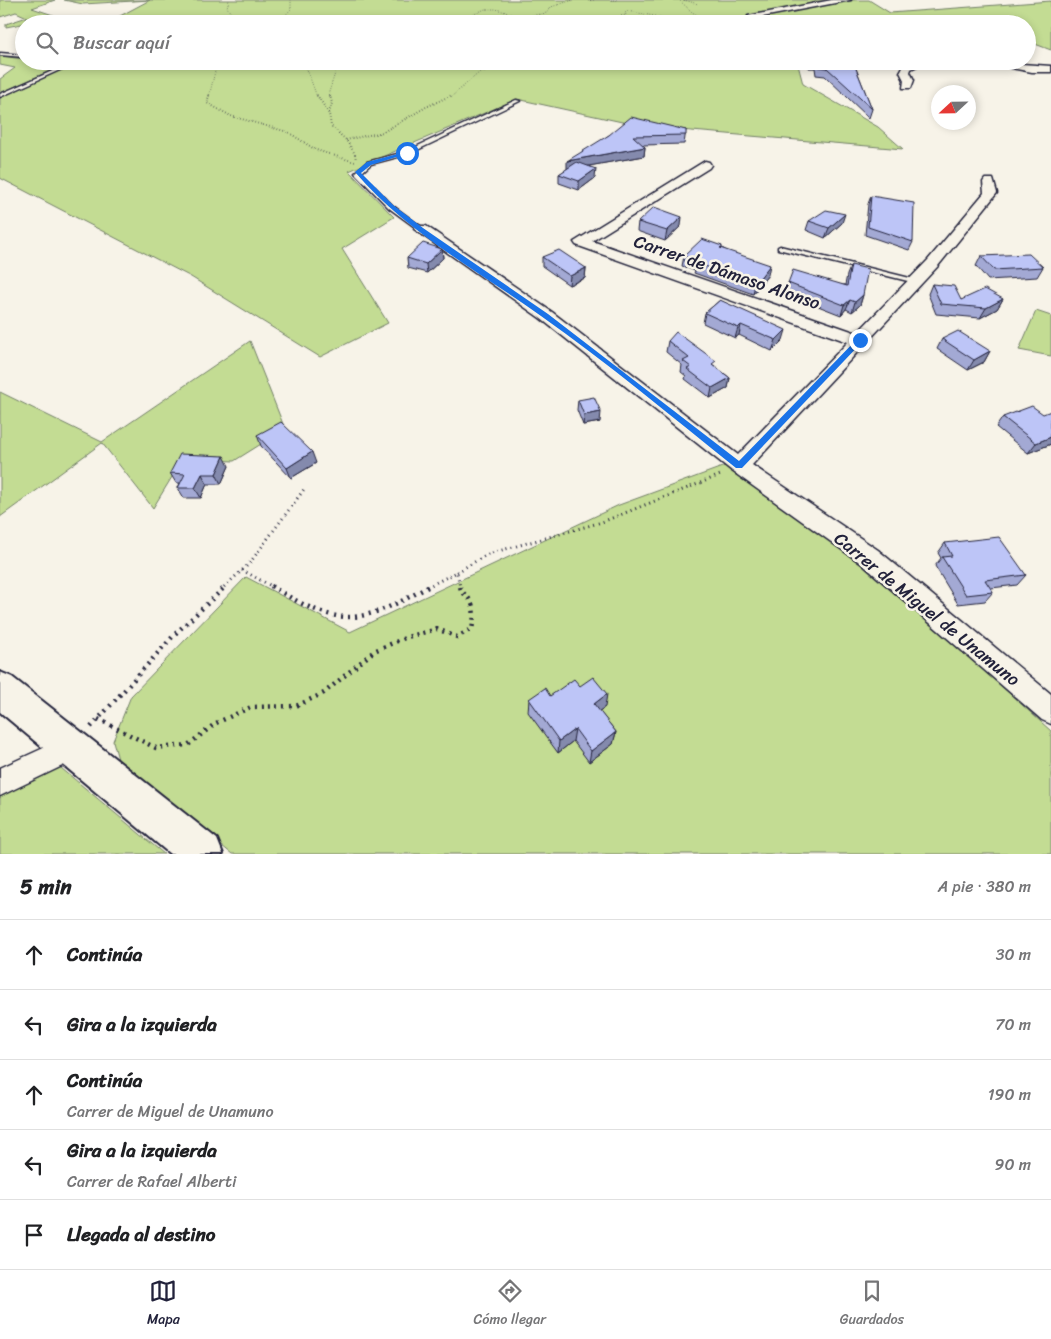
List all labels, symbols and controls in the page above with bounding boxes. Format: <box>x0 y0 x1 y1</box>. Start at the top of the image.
search box <box>15 15 1036 70</box>
text: Buscar aquí <box>73 26 170 59</box>
icon: search <box>33 29 61 57</box>
north arrow <box>931 85 976 130</box>
route start <box>396 142 419 165</box>
street label: Carrer de Dámaso Alonso <box>630 225 824 319</box>
route end <box>849 329 872 352</box>
street label: Carrer de Miguel de Unamuno <box>827 523 1027 695</box>
text: 5 min <box>20 868 72 906</box>
text: A pie · 380 m <box>938 872 1031 901</box>
text: Continúa <box>67 938 142 971</box>
text: 30 m <box>996 940 1031 969</box>
icon: ahead <box>20 941 48 969</box>
text: Gira a la izquierda <box>67 1008 217 1041</box>
text: 70 m <box>995 1010 1031 1039</box>
icon: left <box>20 1011 48 1039</box>
text: Continúa <box>67 1064 142 1097</box>
text: 190 m <box>988 1080 1031 1109</box>
icon: ahead <box>20 1081 48 1109</box>
text: Carrer de Miguel de Unamuno <box>67 1097 274 1126</box>
text: Gira a la izquierda <box>67 1134 217 1167</box>
text: 90 m <box>995 1150 1031 1179</box>
icon: left <box>20 1151 48 1179</box>
text: Carrer de Rafael Alberti <box>67 1167 236 1196</box>
text: Llegada al destino <box>67 1218 216 1251</box>
icon: arrive <box>20 1221 48 1249</box>
tab: Mapa <box>147 1277 180 1332</box>
tab: Cómo llegar <box>474 1277 546 1332</box>
tab: Guardados <box>840 1277 904 1332</box>

